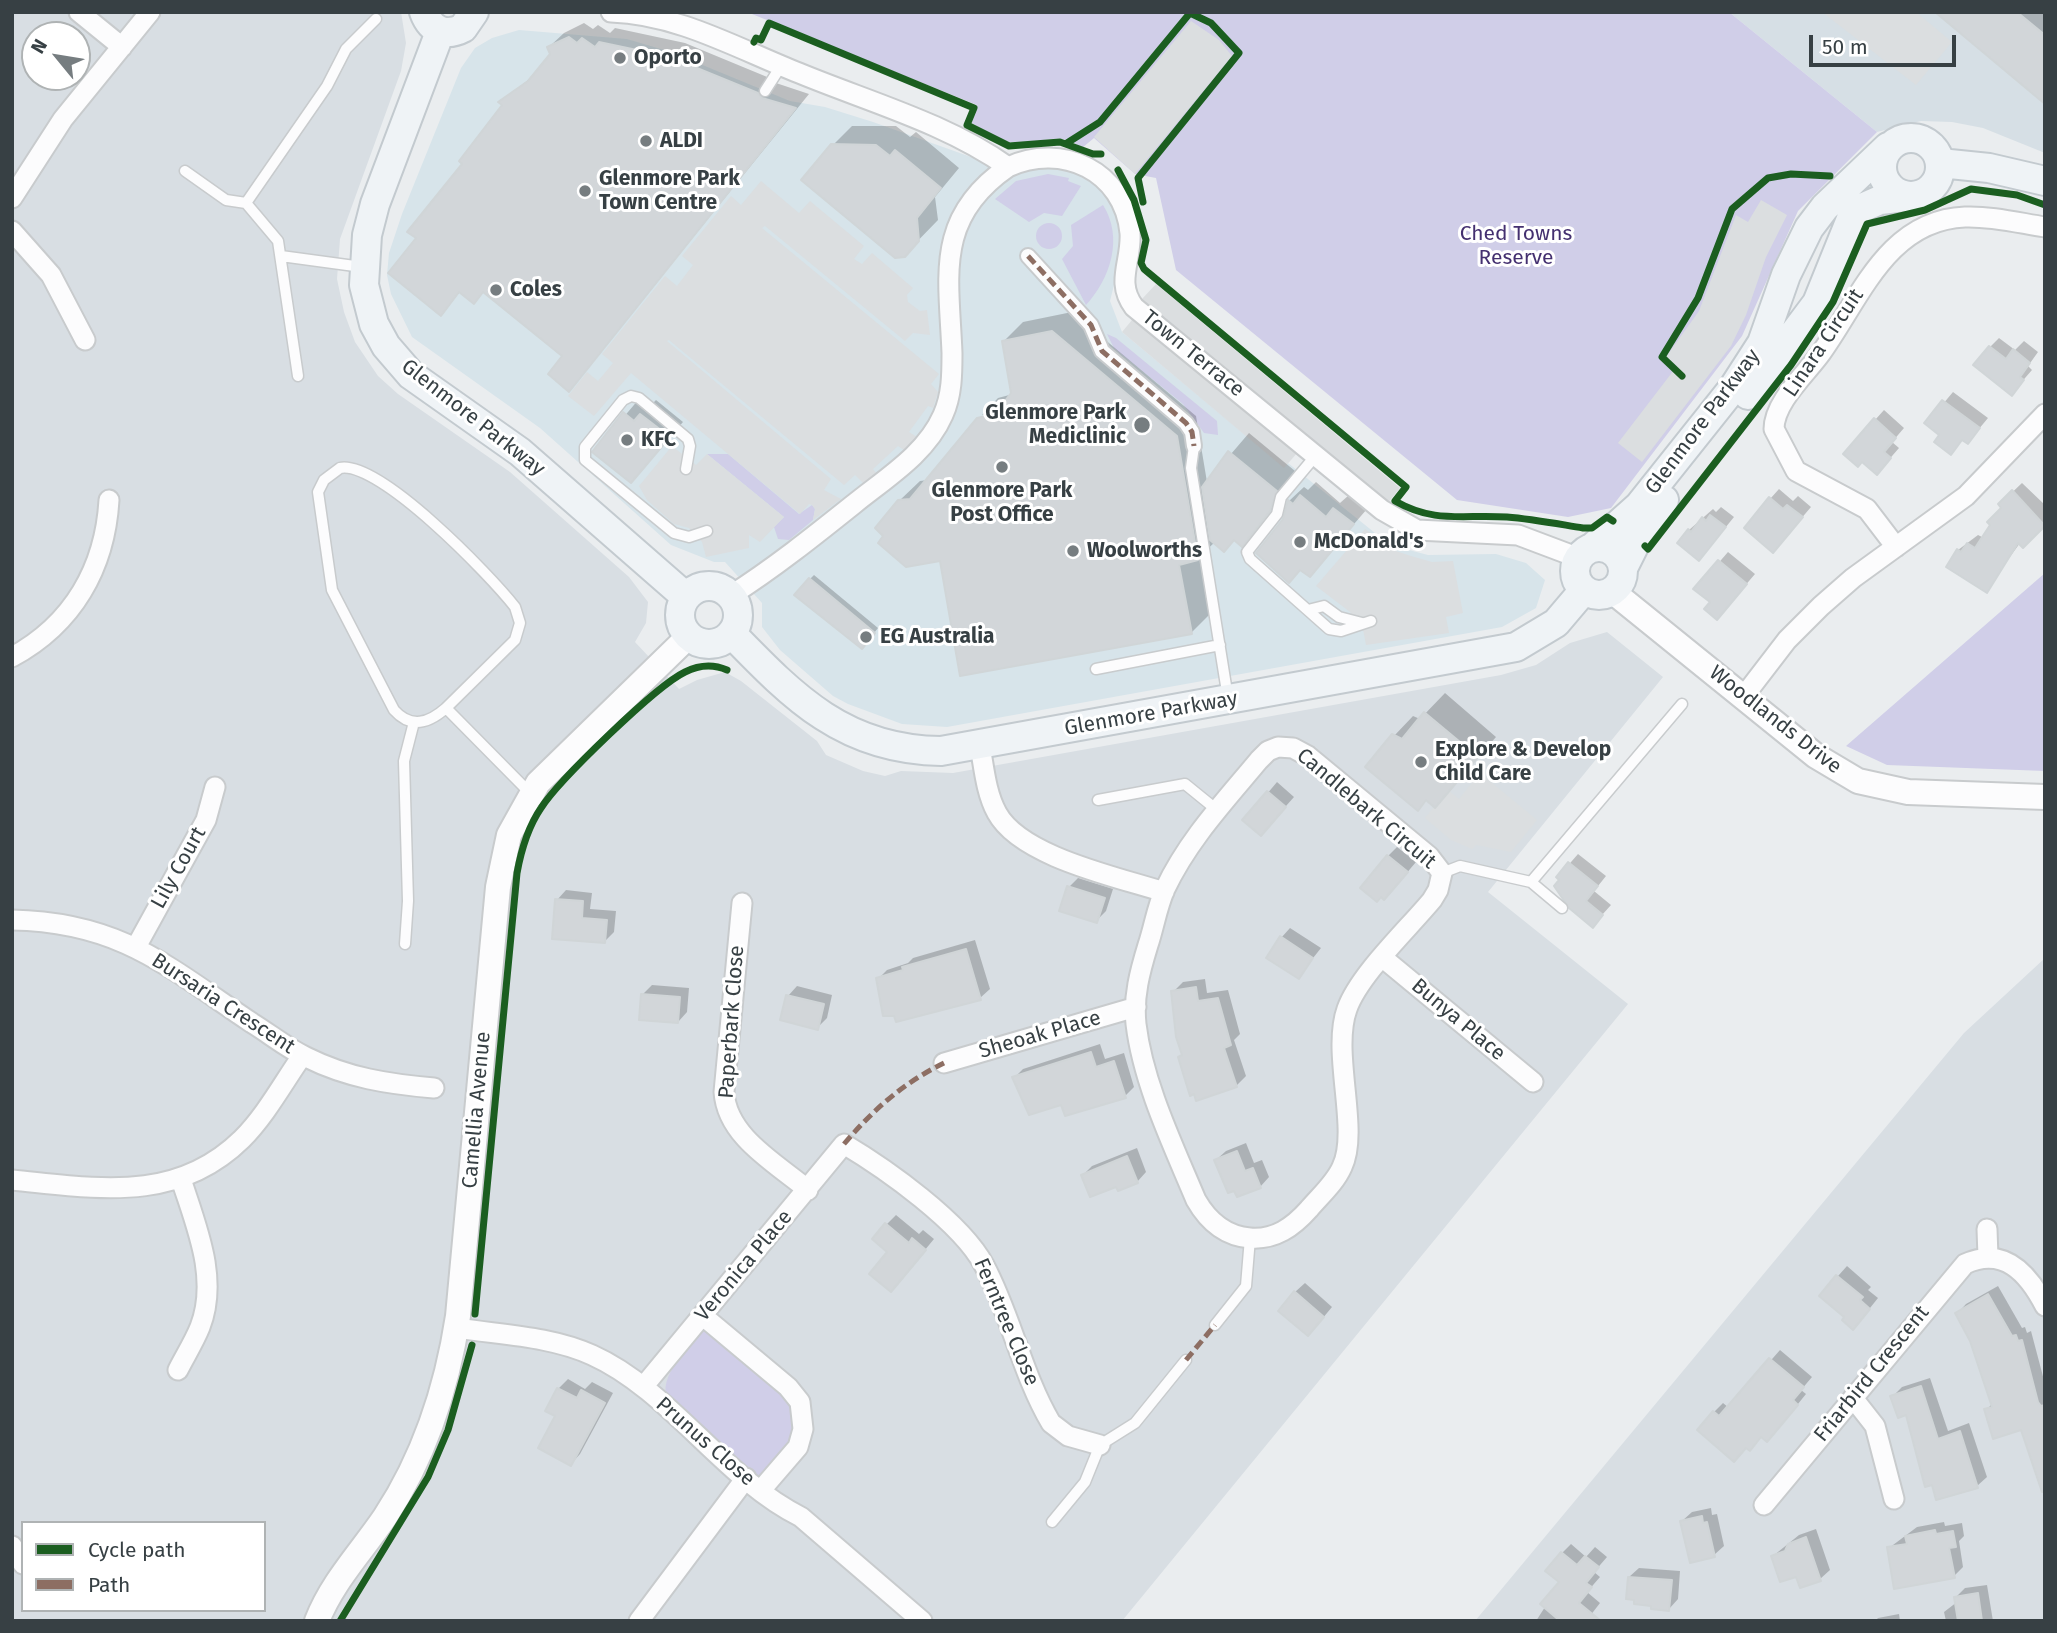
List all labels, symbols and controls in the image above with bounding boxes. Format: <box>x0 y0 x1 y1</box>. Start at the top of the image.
north arrow <box>21 21 91 91</box>
scale bar <box>1812 21 1959 65</box>
text: 50 m <box>1822 34 1868 60</box>
text: N <box>26 35 52 57</box>
place label: Oporto <box>634 45 702 71</box>
marker: Oporto <box>612 50 628 66</box>
place label: ALDI <box>660 128 703 154</box>
marker: ALDI <box>638 133 654 149</box>
place label: Glenmore Park Town Centre <box>599 166 740 216</box>
marker: Glenmore Park Town Centre <box>577 183 593 199</box>
park label: Ched Towns Reserve <box>1460 221 1572 271</box>
place label: Coles <box>510 277 562 303</box>
marker: Coles <box>488 282 504 298</box>
street label: Linara Circuit <box>1779 284 1869 402</box>
street label: Town Terrace <box>1137 305 1249 403</box>
street label: Glenmore Parkway <box>1640 344 1766 500</box>
street label: Glenmore Parkway <box>396 354 550 482</box>
place label: Glenmore Park Mediclinic <box>985 400 1126 450</box>
marker: Glenmore Park Mediclinic <box>1132 415 1152 435</box>
place label: KFC <box>641 427 676 453</box>
marker: KFC <box>619 432 635 448</box>
marker: Glenmore Park Post Office <box>994 459 1010 475</box>
place label: Glenmore Park Post Office <box>932 478 1072 528</box>
place label: McDonald's <box>1314 529 1424 555</box>
marker: McDonald's <box>1292 534 1308 550</box>
place label: Woolworths <box>1087 538 1202 564</box>
marker: Woolworths <box>1065 543 1081 559</box>
place label: EG Australia <box>880 624 995 650</box>
marker: EG Australia <box>858 629 874 645</box>
street label: Woodlands Drive <box>1704 660 1846 780</box>
street label: Glenmore Parkway <box>1062 686 1240 742</box>
place label: Explore & Develop Child Care <box>1435 737 1611 787</box>
street label: Candlebark Circuit <box>1291 743 1441 875</box>
marker: Explore & Develop Child Care <box>1413 754 1429 770</box>
street label: Lily Court <box>146 823 212 913</box>
street label: Paperbark Close <box>714 944 750 1100</box>
street label: Bursaria Crescent <box>147 948 299 1060</box>
street label: Bunya Place <box>1406 973 1510 1067</box>
street label: Sheoak Place <box>976 1006 1104 1064</box>
street label: Camellia Avenue <box>458 1031 496 1189</box>
street label: Veronica Place <box>690 1205 798 1327</box>
street label: Ferntree Close <box>968 1254 1044 1390</box>
street label: Friarbird Crescent <box>1809 1301 1935 1447</box>
street label: Prunus Close <box>650 1392 760 1492</box>
legend <box>21 1521 266 1612</box>
text: Cycle path <box>88 1537 186 1563</box>
text: Path <box>88 1572 130 1598</box>

